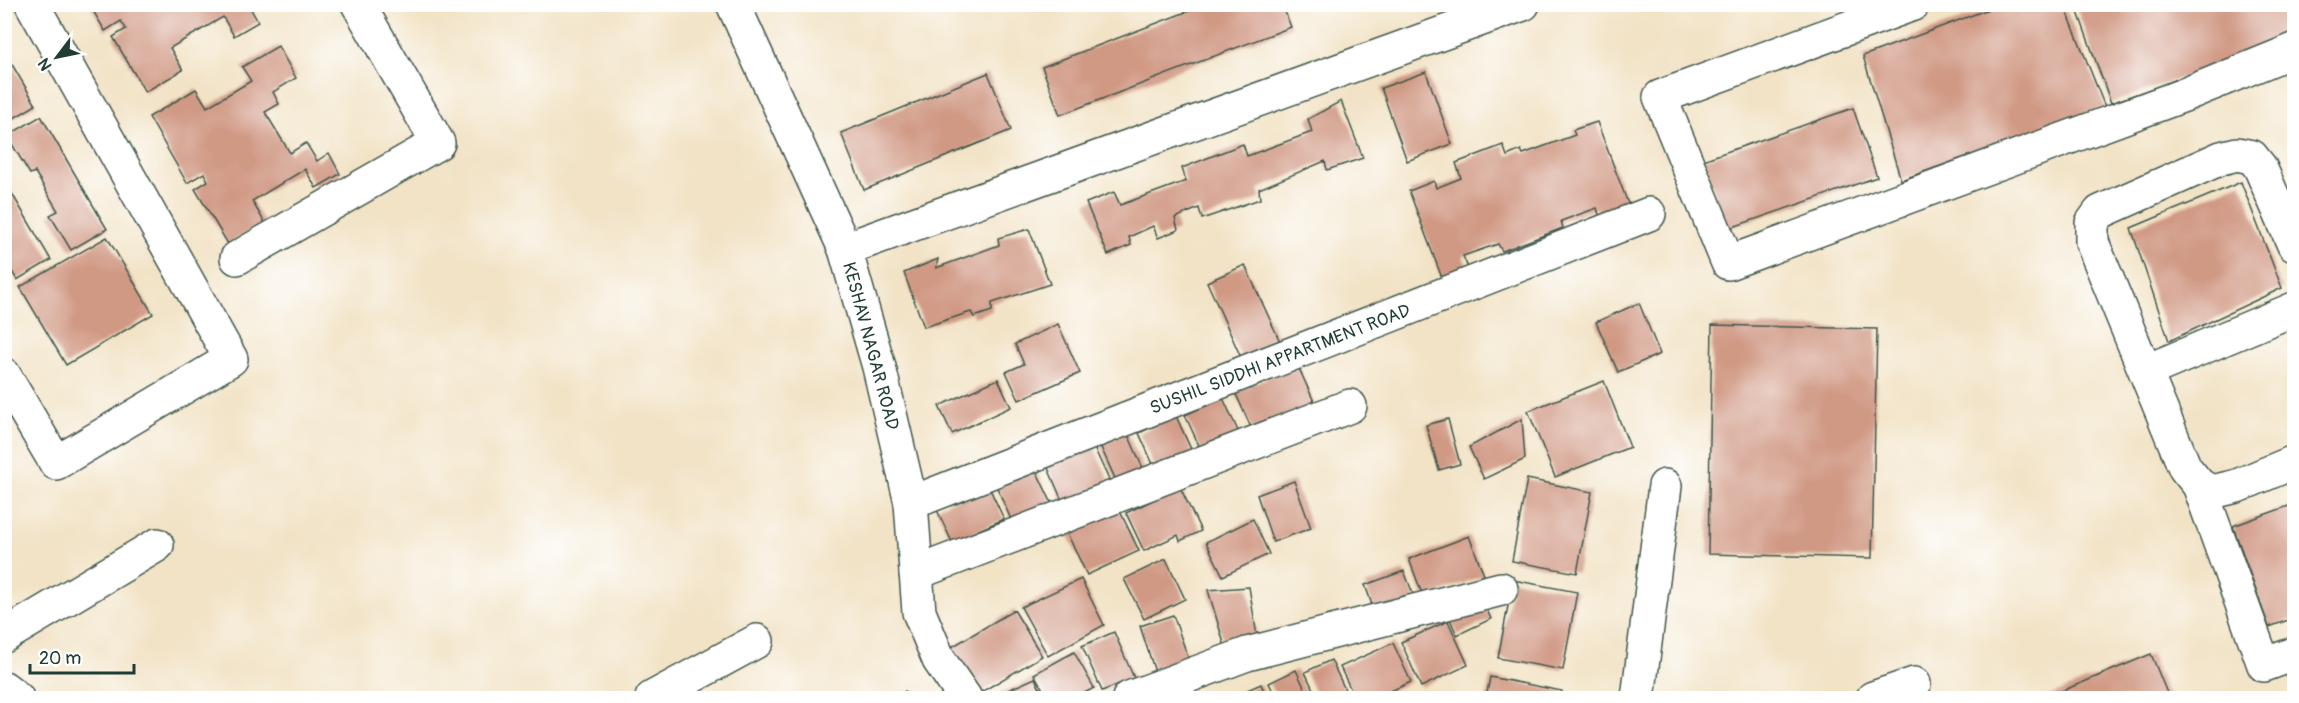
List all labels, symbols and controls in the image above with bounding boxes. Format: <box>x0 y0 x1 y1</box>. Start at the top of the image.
north arrow <box>27 27 87 87</box>
text: N <box>34 54 56 74</box>
street label: KESHAV NAGAR ROAD <box>837 260 904 433</box>
street label: SUSHIL SIDDHI APPARTMENT ROAD <box>1147 299 1414 420</box>
scale bar <box>30 637 134 675</box>
text: 20 m <box>39 647 81 670</box>

